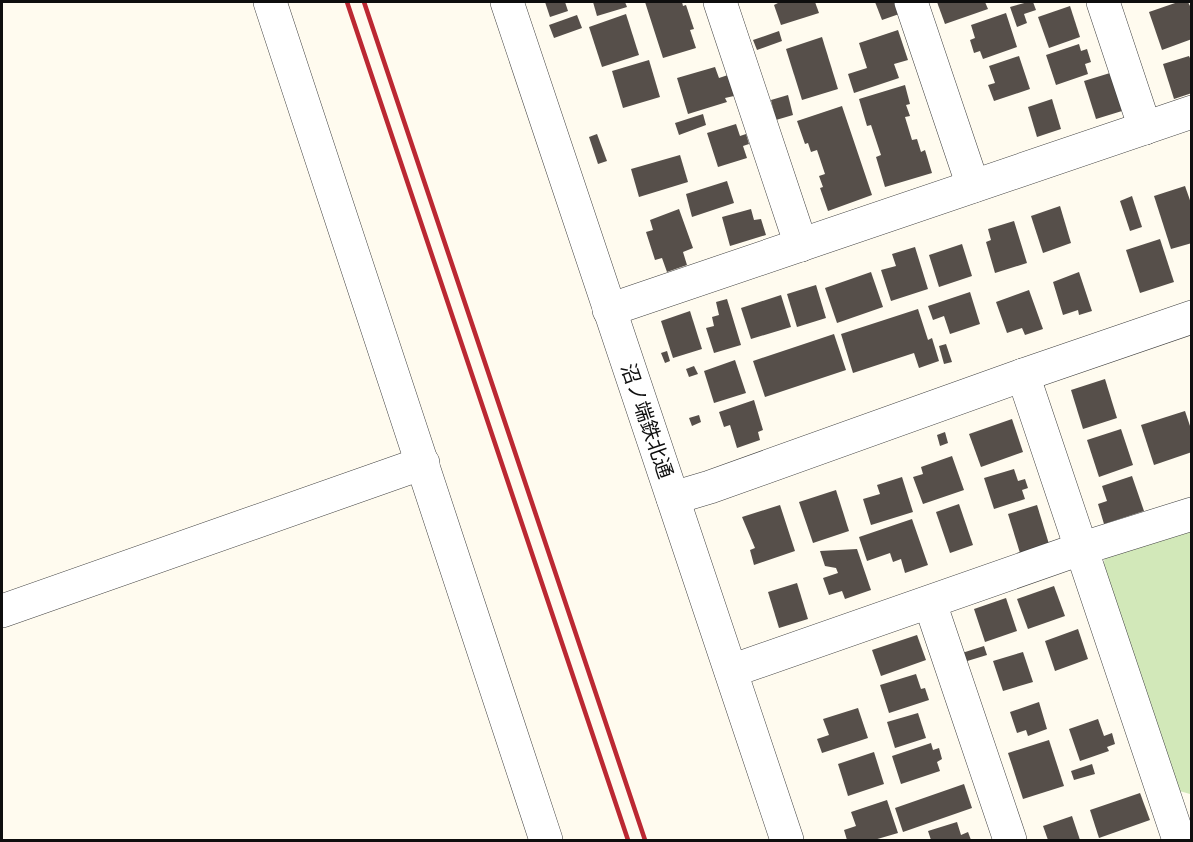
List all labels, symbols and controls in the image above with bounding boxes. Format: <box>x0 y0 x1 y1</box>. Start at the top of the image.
street label: 沼ノ端鉄北通 <box>617 361 677 481</box>

